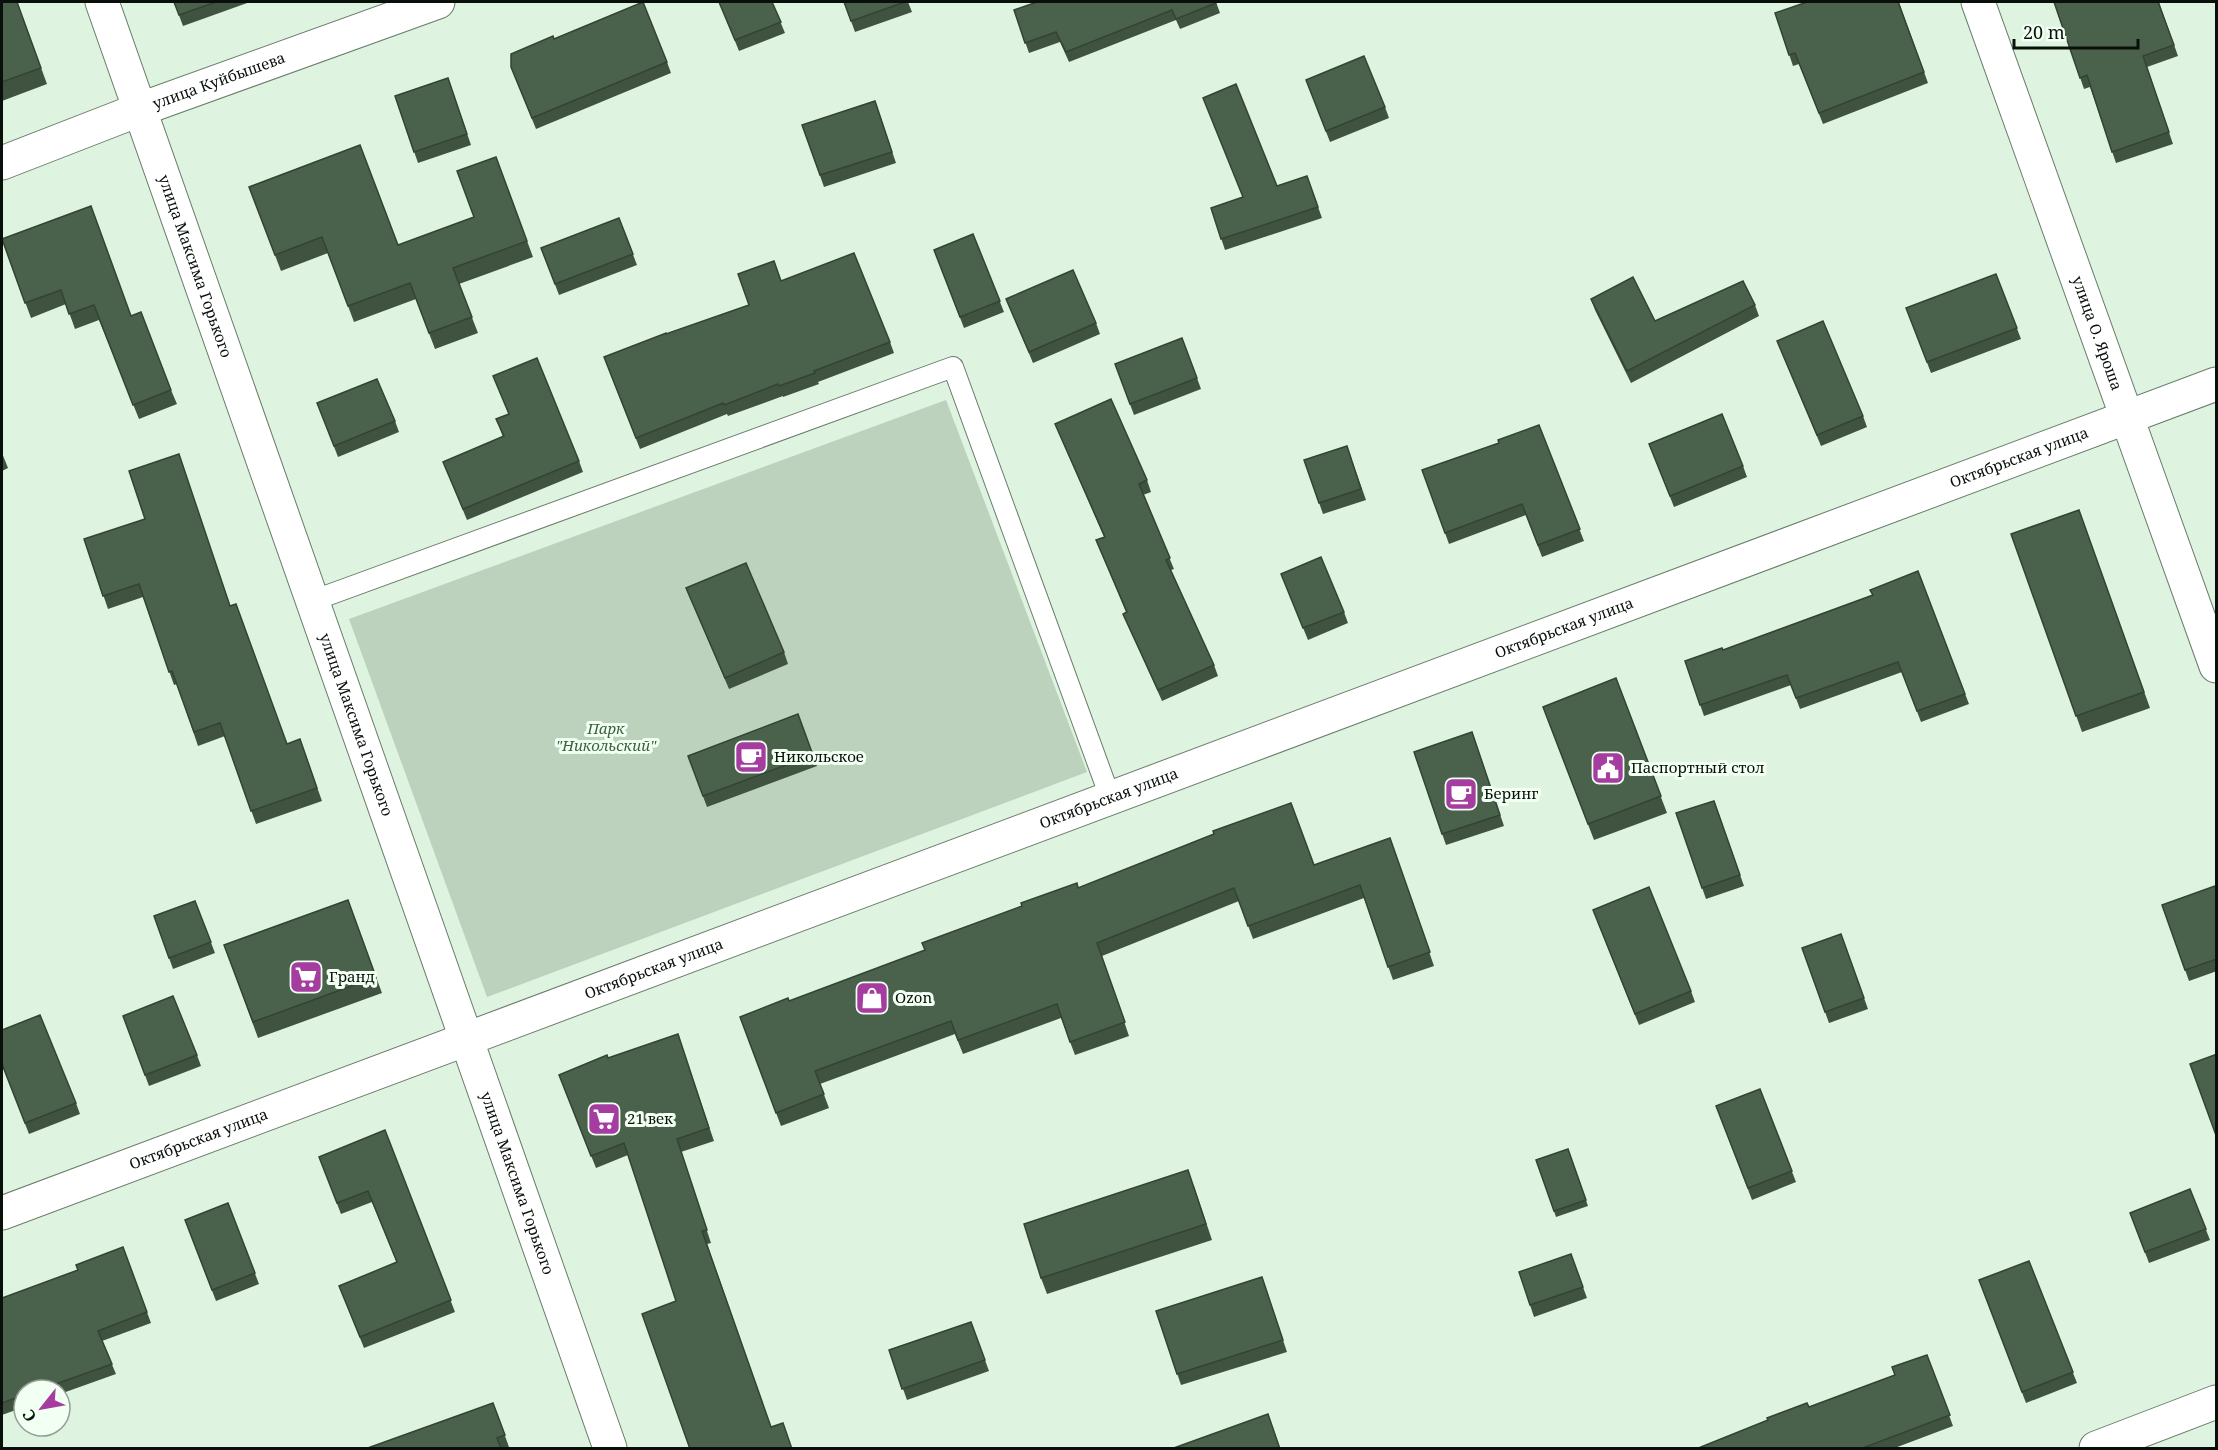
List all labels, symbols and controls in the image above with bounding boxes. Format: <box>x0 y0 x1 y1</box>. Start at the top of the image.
scale bar <box>2014 12 2138 50</box>
text: 20 m <box>2023 20 2065 44</box>
street label: улица Куйбышева <box>150 47 288 113</box>
street label: улица Максима Горького <box>154 172 237 360</box>
street label: улица О. Яроша <box>2068 273 2127 393</box>
street label: Октябрьская улица <box>1947 422 2091 492</box>
street label: Октябрьская улица <box>1492 592 1636 662</box>
street label: улица Максима Горького <box>315 630 398 819</box>
park label: Парк "Никольский" <box>556 718 657 755</box>
cafe icon: Никольское <box>733 739 769 775</box>
place label: Никольское <box>774 746 864 766</box>
public building icon: Паспортный стол <box>1590 750 1626 786</box>
place label: Паспортный стол <box>1631 757 1764 777</box>
street label: Октябрьская улица <box>1036 763 1181 833</box>
cafe icon: Беринг <box>1443 776 1479 812</box>
place label: Беринг <box>1484 783 1538 803</box>
street label: Октябрьская улица <box>581 933 726 1003</box>
supermarket icon: Гранд <box>288 959 324 995</box>
place label: Гранд <box>329 966 375 986</box>
shop icon: Ozon <box>854 980 890 1016</box>
place label: Ozon <box>895 987 932 1007</box>
street label: улица Максима Горького <box>477 1089 559 1277</box>
supermarket icon: 21 век <box>586 1101 622 1137</box>
street label: Октябрьская улица <box>126 1103 270 1173</box>
place label: 21 век <box>627 1108 673 1128</box>
north arrow <box>12 1378 72 1438</box>
text: С <box>17 1406 41 1426</box>

